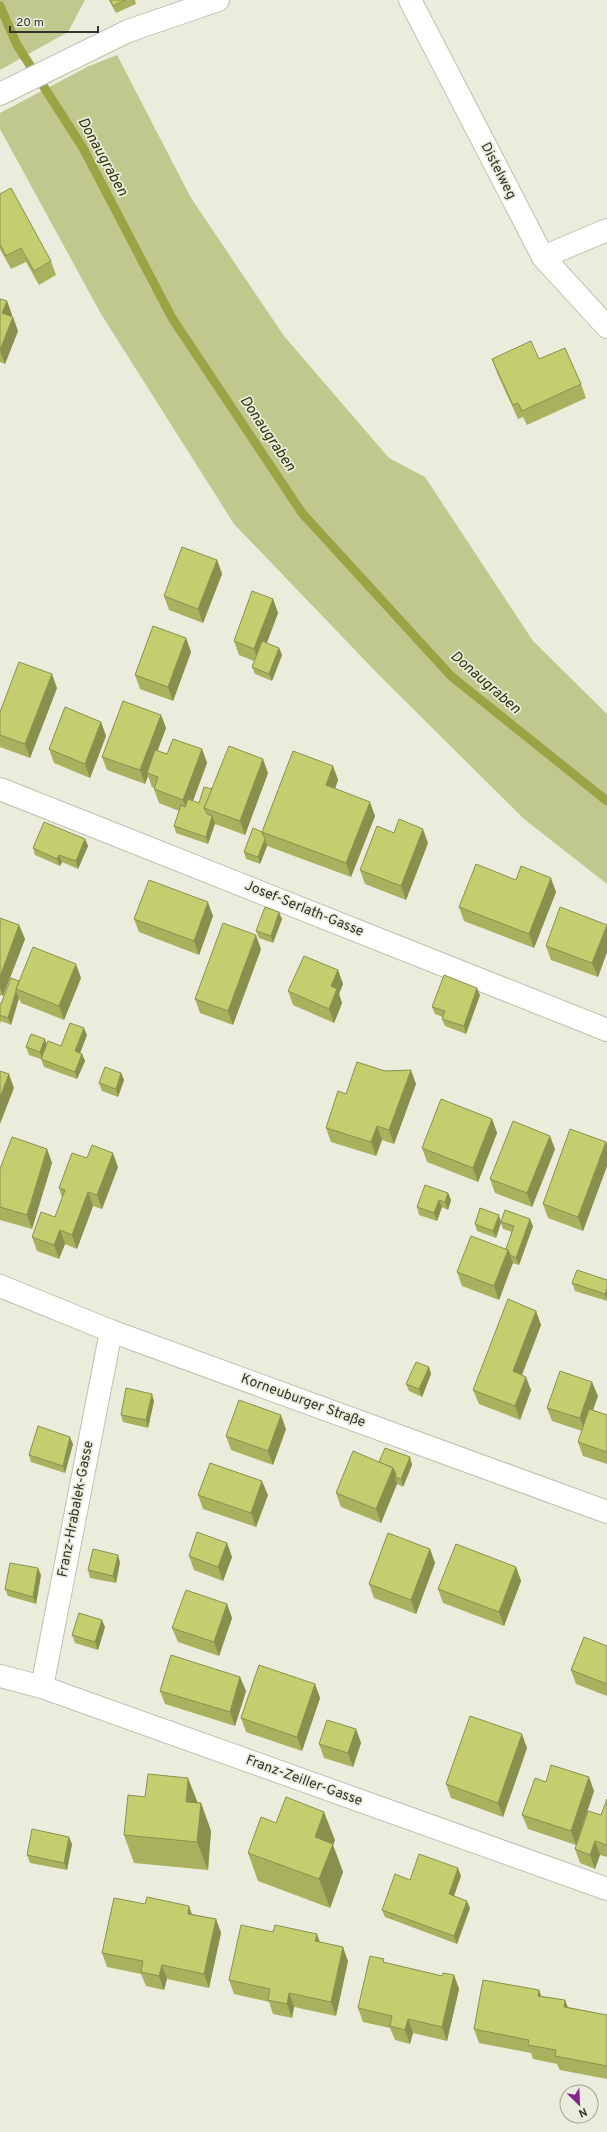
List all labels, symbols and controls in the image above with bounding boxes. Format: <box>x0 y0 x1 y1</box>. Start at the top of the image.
scale bar <box>10 8 98 34</box>
text: 20 m <box>16 15 44 31</box>
water label: Donaugraben <box>73 114 131 200</box>
street label: Distelweg <box>476 140 520 202</box>
water label: Donaugraben <box>235 393 299 475</box>
water label: Donaugraben <box>446 647 524 719</box>
street label: Josef-Serlath-Gasse <box>242 877 366 941</box>
street label: Korneuburger Straße <box>238 1371 368 1431</box>
street label: Franz-Hrabalek-Gasse <box>54 1439 98 1579</box>
street label: Franz-Zeiller-Gasse <box>243 1752 365 1810</box>
north arrow <box>559 2084 599 2124</box>
text: N <box>576 2104 589 2120</box>

